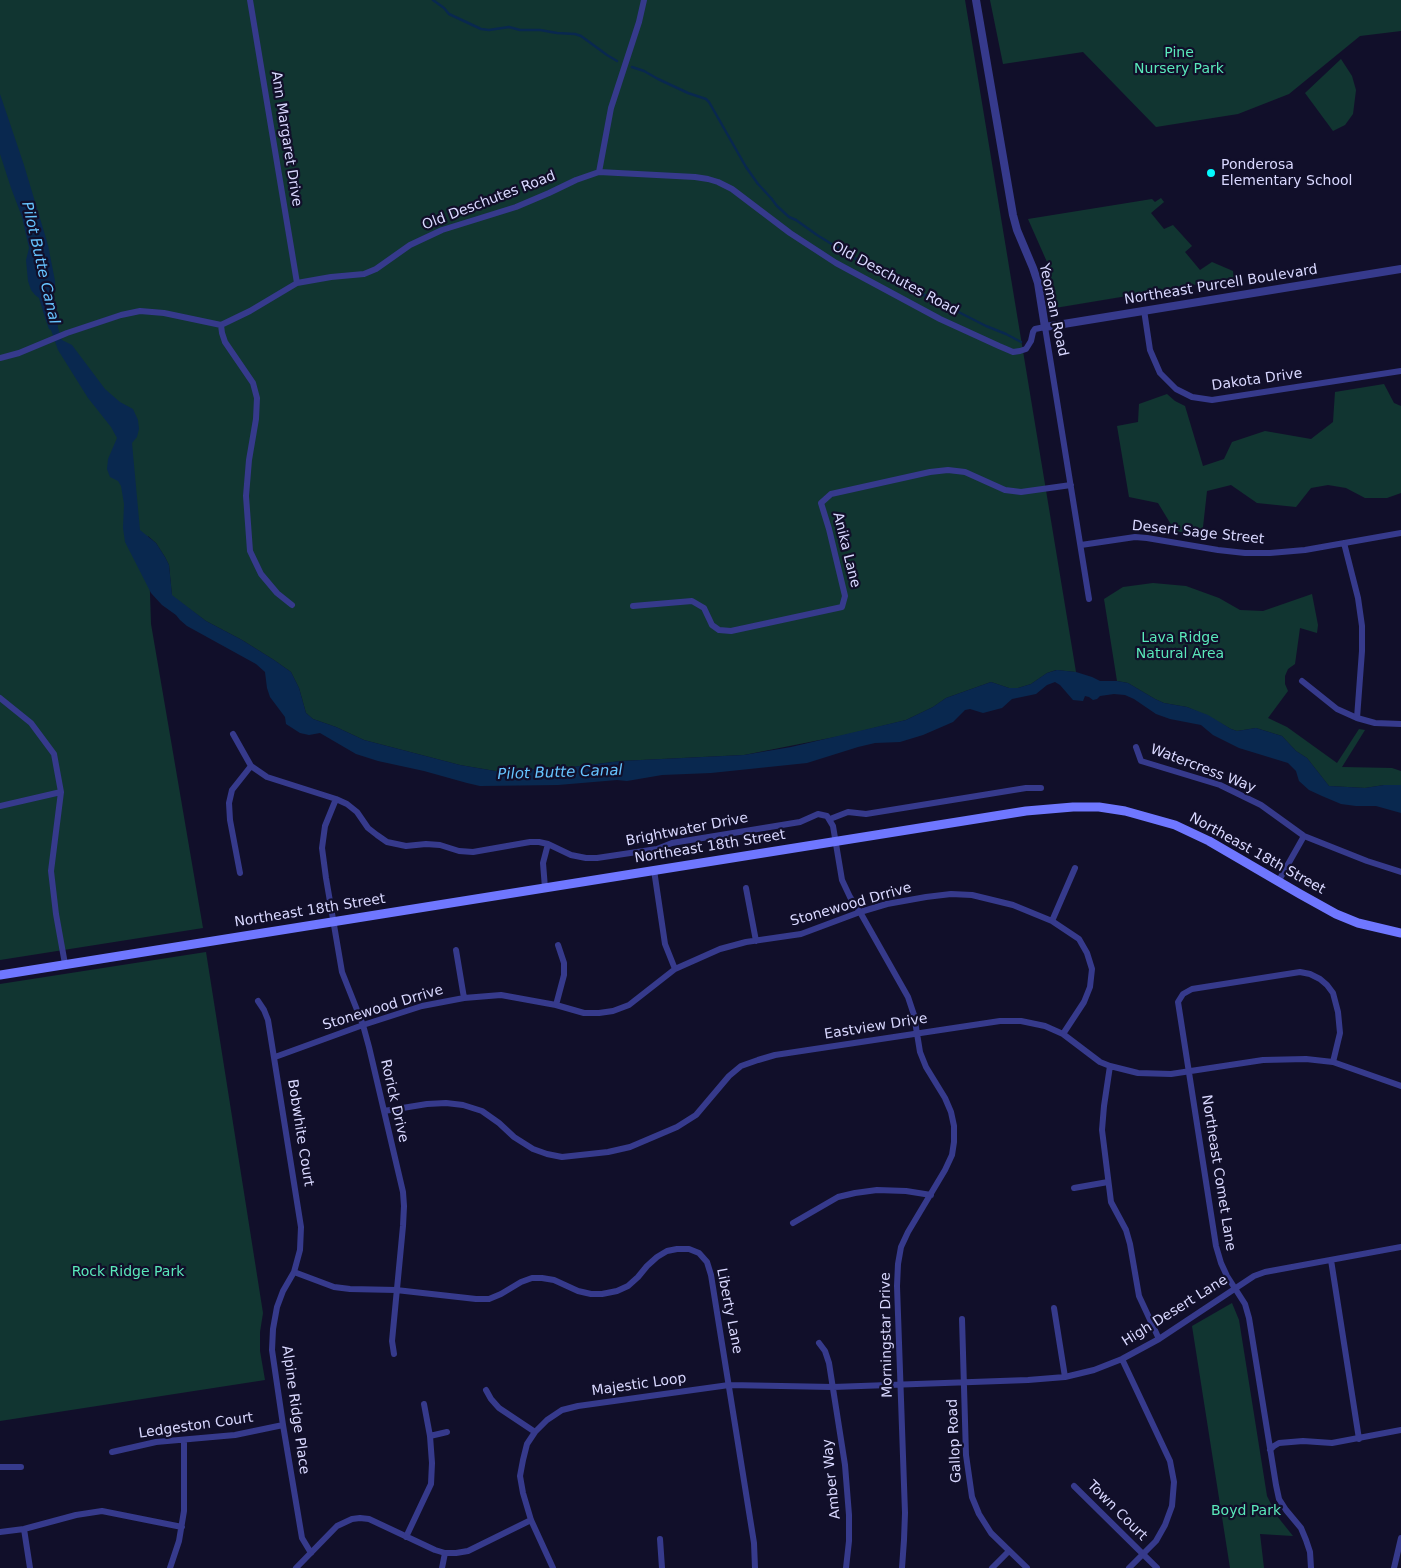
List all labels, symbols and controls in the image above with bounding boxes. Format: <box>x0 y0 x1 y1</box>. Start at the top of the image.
park label: Pine Nursery Park <box>1134 45 1224 78</box>
street label: Ann Margaret Drive <box>267 70 305 208</box>
place label: Ponderosa Elementary School <box>1221 157 1353 190</box>
marker: Ponderosa Elementary School <box>1205 167 1217 179</box>
street label: Old Deschutes Road <box>420 168 558 234</box>
water label: Pilot Butte Canal <box>17 200 63 326</box>
street label: Old Deschutes Road <box>829 238 961 320</box>
street label: Northeast Purcell Boulevard <box>1123 261 1319 309</box>
street label: Yeoman Road <box>1035 262 1071 358</box>
street label: Dakota Drive <box>1211 365 1303 395</box>
street label: Anika Lane <box>829 511 863 589</box>
street label: Desert Sage Street <box>1131 518 1265 548</box>
park label: Lava Ridge Natural Area <box>1136 630 1224 662</box>
street label: Watercress Way <box>1148 741 1258 797</box>
water label: Pilot Butte Canal <box>497 762 623 784</box>
street label: Brightwater Drive <box>624 810 750 850</box>
street label: Northeast 18th Street <box>1186 810 1328 898</box>
street label: Northeast 18th Street <box>633 827 787 867</box>
street label: Stonewood Drrive <box>789 880 913 930</box>
street label: Northeast 18th Street <box>233 891 387 931</box>
street label: Stonewood Drrive <box>321 982 445 1034</box>
street label: Eastview Drive <box>823 1011 929 1043</box>
street label: Rorick Drive <box>376 1058 412 1144</box>
street label: Bobwhite Court <box>283 1078 317 1188</box>
street label: Northeast Comet Lane <box>1197 1094 1239 1252</box>
park label: Rock Ridge Park <box>72 1264 184 1280</box>
street label: Liberty Lane <box>712 1267 746 1355</box>
street label: Morningstar Drive <box>878 1272 896 1398</box>
street label: High Desert Lane <box>1119 1272 1231 1350</box>
street label: Alpine Ridge Place <box>278 1345 312 1475</box>
street label: Majestic Loop <box>591 1370 687 1400</box>
street label: Gallop Road <box>944 1398 966 1484</box>
street label: Ledgeston Court <box>138 1410 254 1442</box>
street label: Amber Way <box>819 1438 845 1520</box>
street label: Town Court <box>1083 1477 1151 1545</box>
park label: Boyd Park <box>1211 1503 1281 1519</box>

